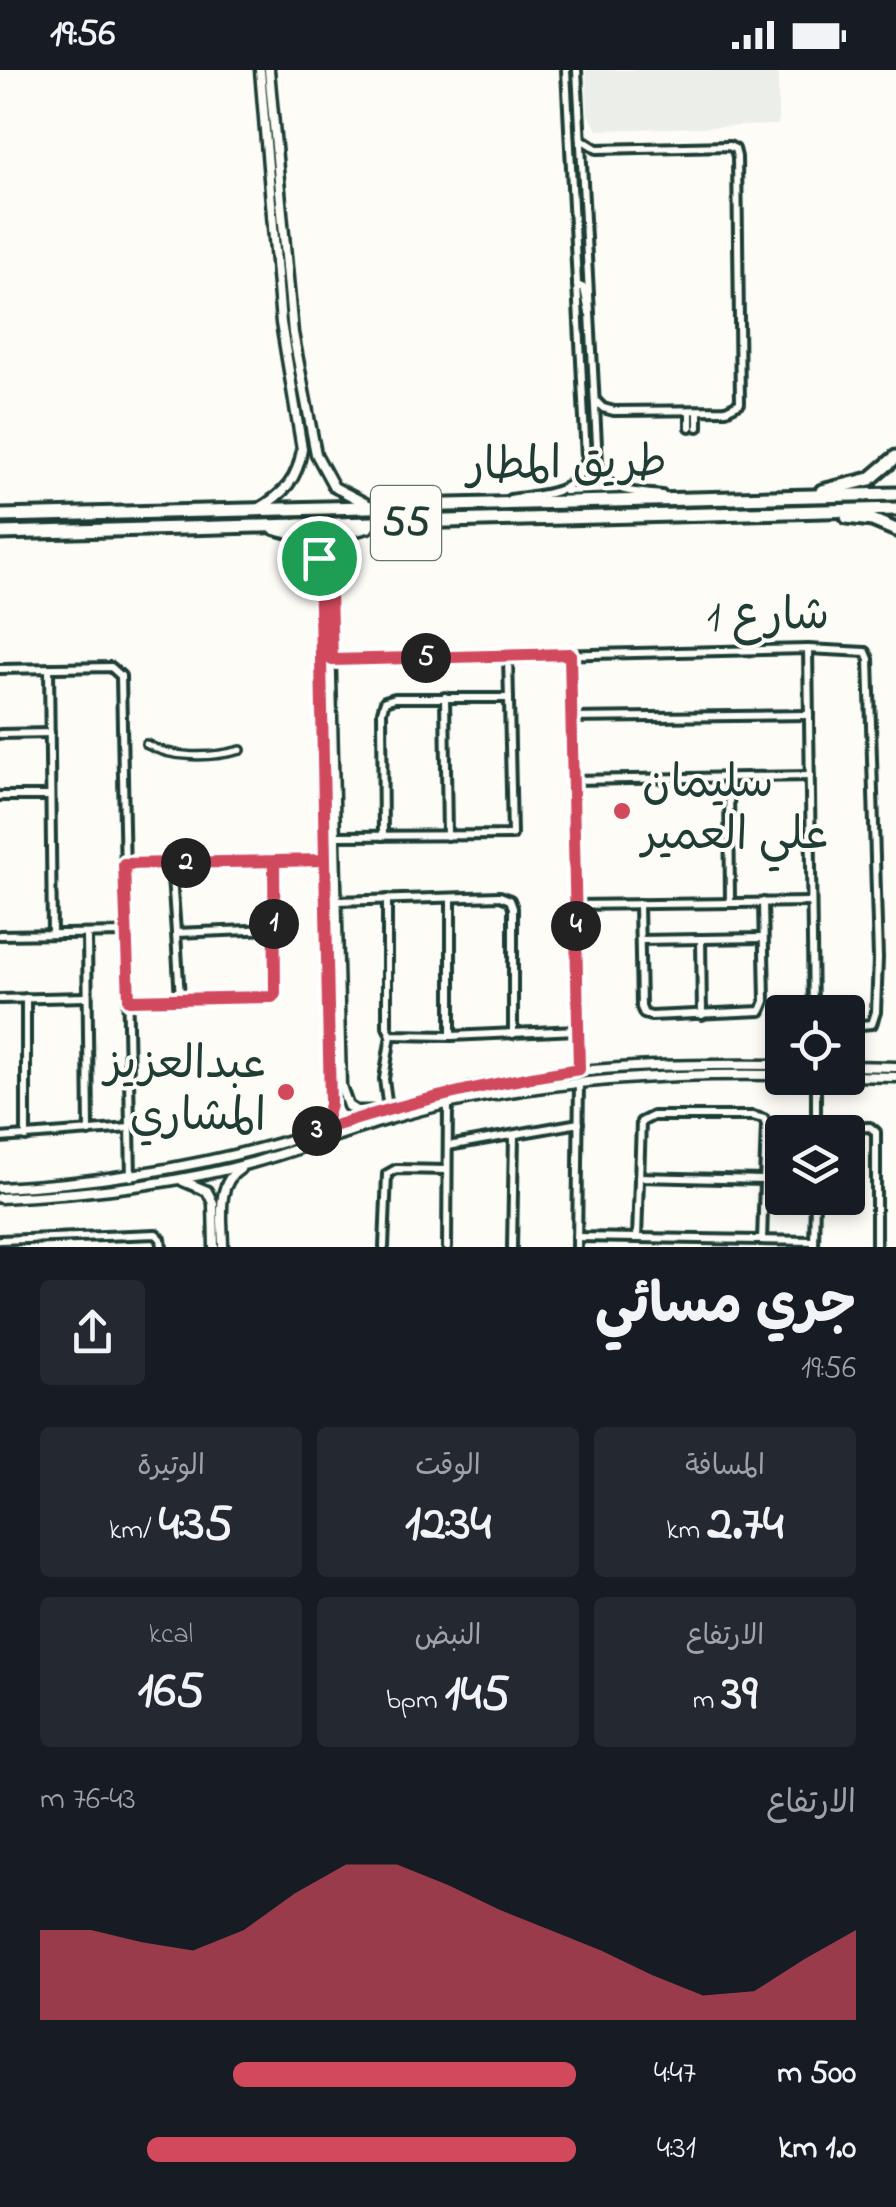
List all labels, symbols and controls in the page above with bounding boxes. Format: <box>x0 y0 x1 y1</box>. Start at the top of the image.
text: 19:56 <box>50 7 115 63</box>
street label: طريق المطار <box>462 431 668 501</box>
road number: 55 <box>371 486 441 560</box>
pin <box>277 516 362 601</box>
icon: arrive <box>292 531 347 586</box>
street label: شارع 1 <box>706 584 830 652</box>
pin: 5 <box>401 633 451 683</box>
text: 5 <box>418 637 434 678</box>
place label: سليمان علي العمير <box>638 752 828 872</box>
marker: سليمان علي العمير <box>611 800 633 822</box>
pin: 2 <box>161 838 211 888</box>
text: 2 <box>179 842 193 883</box>
pin: 1 <box>249 899 299 949</box>
pin: 4 <box>551 901 601 951</box>
text: 1 <box>270 903 278 944</box>
text: 4 <box>570 905 582 946</box>
map controls <box>765 995 865 1215</box>
button: locate <box>765 995 865 1095</box>
place label: عبدالعزيز المشاري <box>100 1033 266 1151</box>
marker: عبدالعزيز المشاري <box>275 1081 297 1103</box>
pin: 3 <box>292 1106 342 1156</box>
text: 3 <box>311 1110 323 1151</box>
button: layers <box>765 1115 865 1215</box>
text: جري مسائي <box>595 1268 856 1348</box>
button: share <box>40 1280 145 1385</box>
text: 19:56 <box>801 1346 856 1393</box>
text: الوتيرة <box>137 1447 205 1488</box>
text: الوقت <box>415 1447 481 1488</box>
text: المسافة <box>685 1447 765 1488</box>
text: 4:35 <box>159 1489 233 1562</box>
text: 12:34 <box>405 1489 491 1562</box>
text: 2.74 <box>707 1489 784 1562</box>
text: /km <box>109 1511 159 1552</box>
text: km <box>666 1511 707 1552</box>
text: kcal <box>149 1615 193 1656</box>
text: النبض <box>415 1617 481 1658</box>
text: الارتفاع <box>686 1617 764 1658</box>
text: 165 <box>138 1656 204 1729</box>
text: 145 <box>445 1659 510 1732</box>
text: 39 <box>722 1659 757 1732</box>
text: bpm <box>386 1681 445 1722</box>
text: m <box>693 1681 722 1722</box>
text: 43–76 m <box>40 1777 136 1824</box>
text: الارتفاع <box>766 1781 856 1828</box>
text: 4:47 <box>654 2051 696 2098</box>
text: 500 m <box>777 2051 856 2098</box>
text: 4:31 <box>657 2126 696 2173</box>
text: 1.0 km <box>779 2126 856 2173</box>

